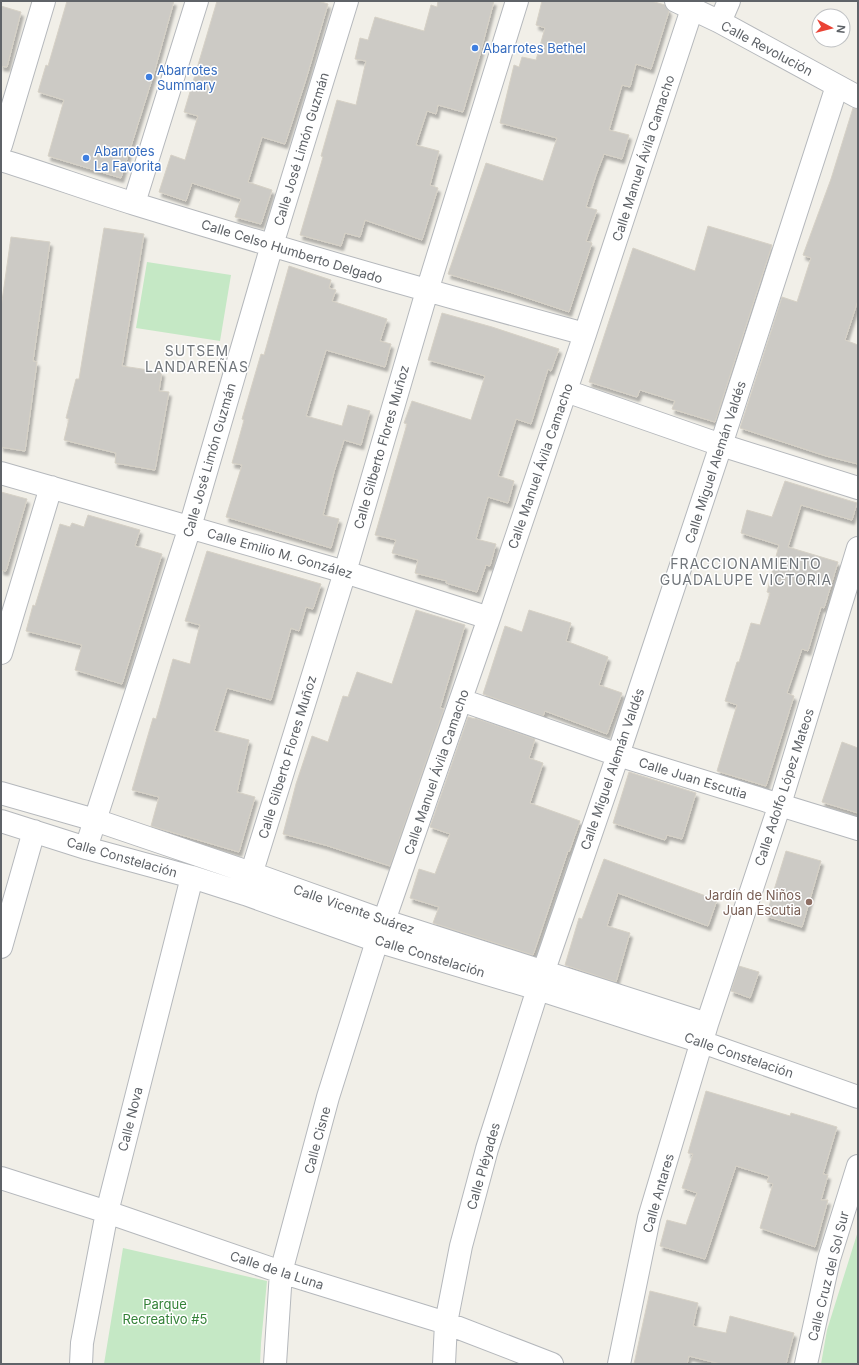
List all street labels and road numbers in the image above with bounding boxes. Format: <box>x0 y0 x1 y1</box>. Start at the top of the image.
street label: Calle Revolución <box>718 17 816 79</box>
street label: Calle José Limón Guzmán <box>270 70 332 228</box>
street label: Calle Manuel Ávila Camacho <box>608 73 678 243</box>
street label: Calle Celso Humberto Delgado <box>199 216 385 286</box>
street label: Calle Gilberto Flores Muñoz <box>350 363 412 531</box>
street label: Calle Miguel Alemán Valdés <box>681 378 749 545</box>
street label: Calle José Limón Guzmán <box>179 381 239 539</box>
street label: Calle Manuel Ávila Camacho <box>504 381 576 551</box>
street label: Calle Emilio M. González <box>205 525 355 581</box>
street label: Calle Gilberto Flores Muñoz <box>255 673 319 841</box>
street label: Calle Miguel Alemán Valdés <box>577 686 647 852</box>
street label: Calle Manuel Ávila Camacho <box>400 687 472 857</box>
street label: Calle Adolfo López Mateos <box>751 706 817 868</box>
street label: Calle Juan Escutia <box>637 754 749 802</box>
street label: Calle Constelación <box>65 834 179 880</box>
street label: Calle Vicente Suárez <box>291 881 417 937</box>
street label: Calle Constelación <box>373 932 487 980</box>
street label: Calle Constelación <box>682 1029 796 1081</box>
street label: Calle Nova <box>114 1085 146 1153</box>
street label: Calle Cisne <box>300 1105 334 1175</box>
street label: Calle Pléyades <box>463 1120 503 1211</box>
street label: Calle Antares <box>639 1151 677 1234</box>
street label: Calle Cruz del Sol Sur <box>804 1209 852 1343</box>
street label: Calle de la Luna <box>228 1247 326 1293</box>

